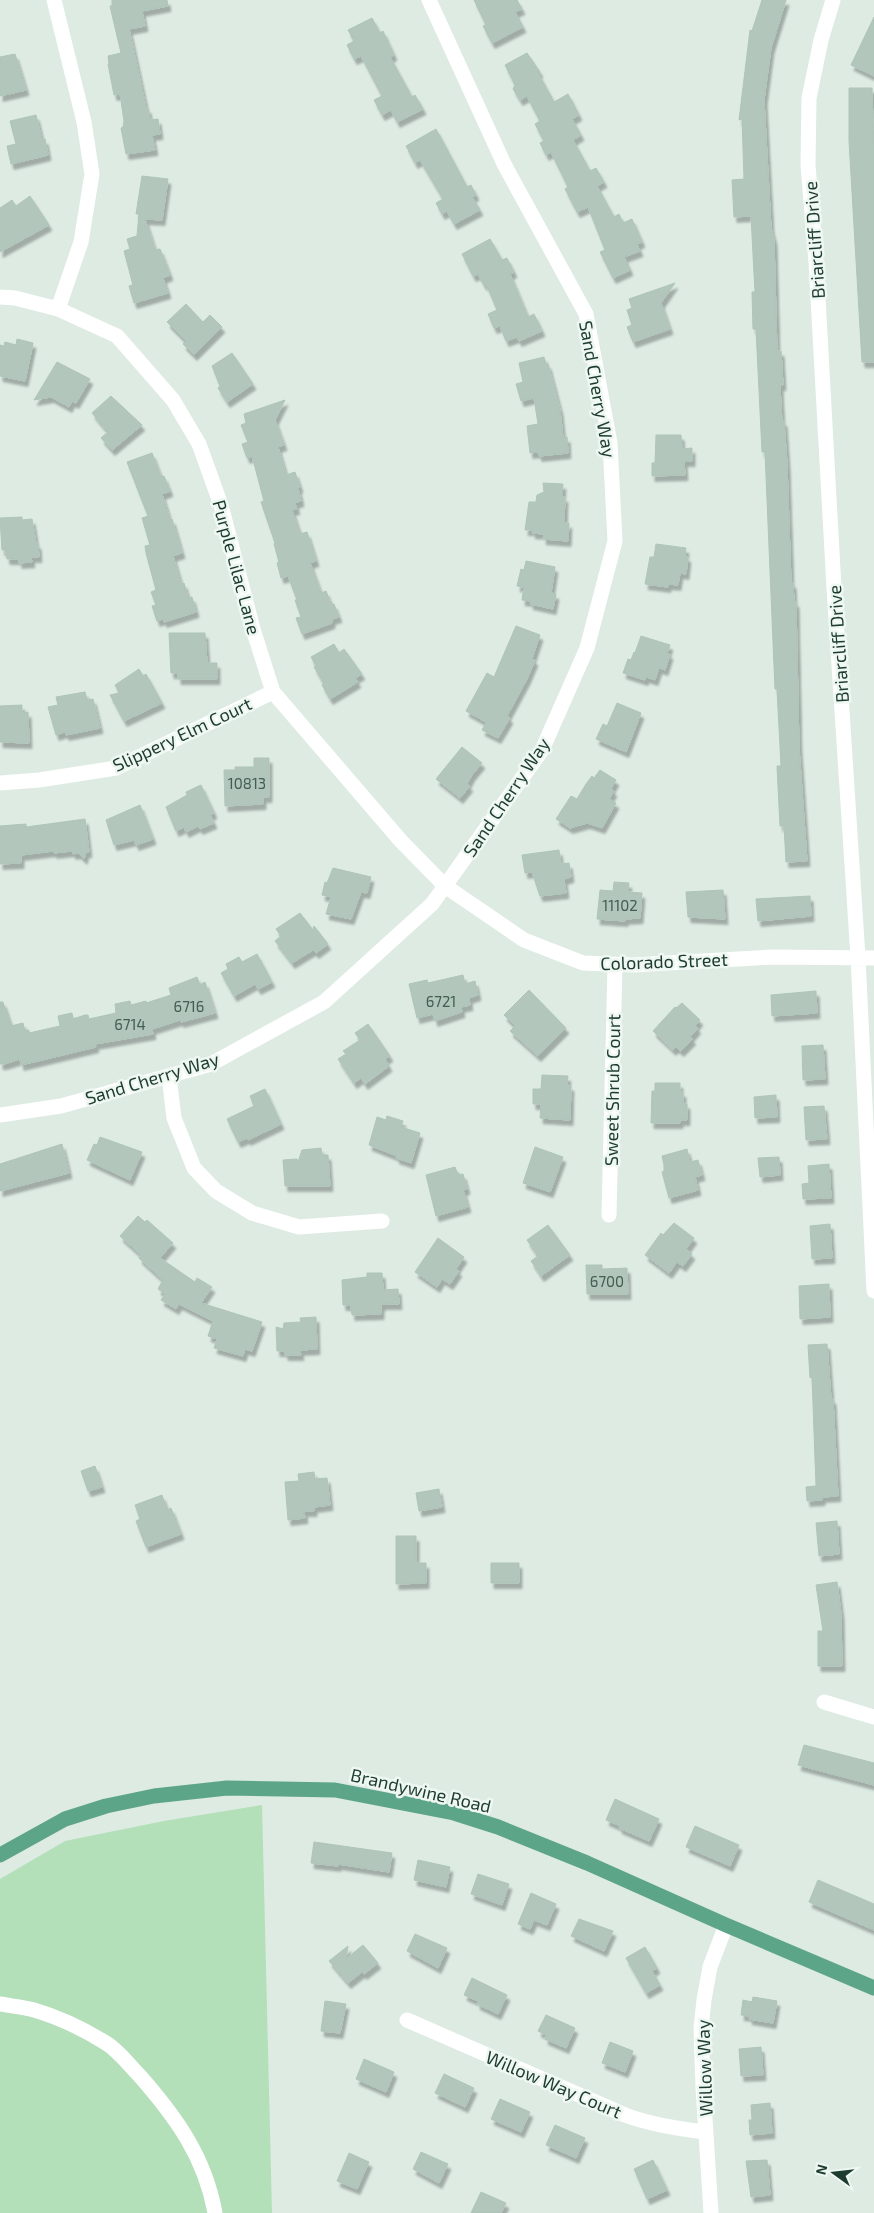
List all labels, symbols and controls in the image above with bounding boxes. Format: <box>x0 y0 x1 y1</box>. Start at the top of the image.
street label: Briarcliff Drive <box>799 180 829 300</box>
street label: Sand Cherry Way <box>575 319 621 460</box>
street label: Purple Lilac Lane <box>208 497 266 637</box>
street label: Briarcliff Drive <box>823 584 853 704</box>
street label: Slippery Elm Court <box>109 692 255 776</box>
street label: Sand Cherry Way <box>458 733 554 861</box>
house number: 10813 <box>228 774 266 792</box>
house number: 11102 <box>602 896 638 914</box>
street label: Colorado Street <box>600 948 728 974</box>
house number: 6721 <box>426 992 456 1010</box>
house number: 6716 <box>174 997 204 1015</box>
street label: Sweet Shrub Court <box>600 1014 624 1166</box>
house number: 6714 <box>114 1015 146 1033</box>
street label: Sand Cherry Way <box>82 1047 222 1109</box>
house number: 6700 <box>590 1272 624 1290</box>
street label: Brandywine Road <box>349 1763 493 1817</box>
street label: Willow Way <box>691 2019 717 2117</box>
street label: Willow Way Court <box>483 2045 625 2123</box>
north arrow <box>809 2148 859 2198</box>
text: N <box>811 2162 830 2177</box>

